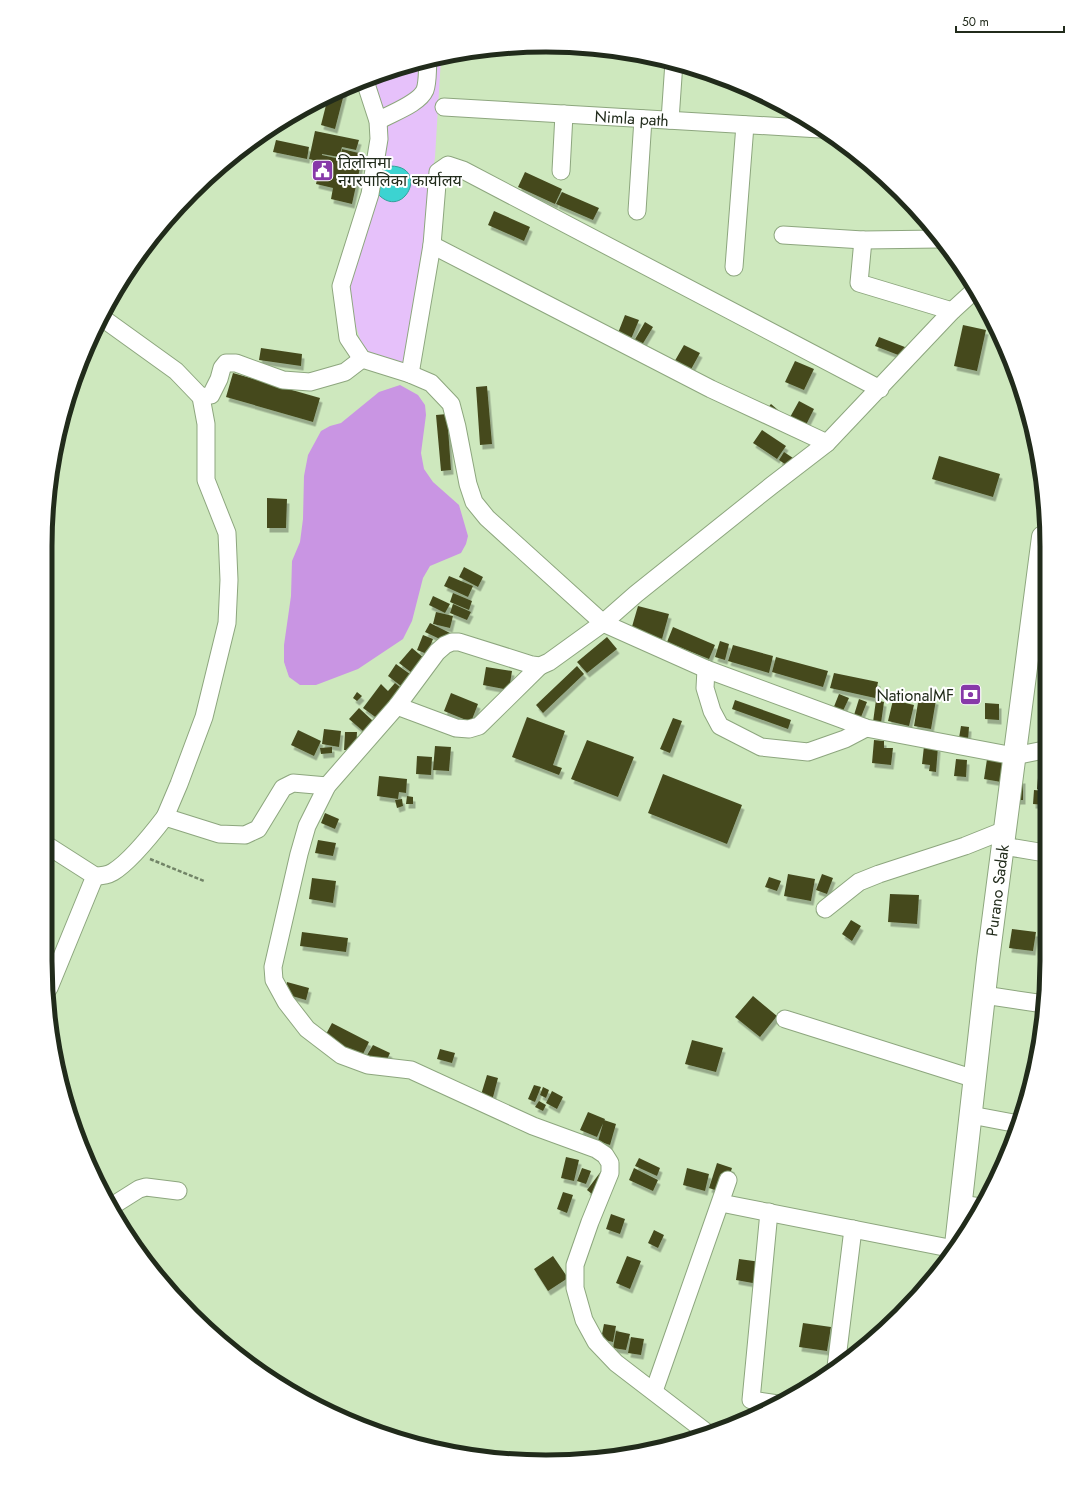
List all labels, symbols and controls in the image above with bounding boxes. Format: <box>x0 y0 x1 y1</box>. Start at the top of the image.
scale bar <box>956 8 1064 34</box>
text: 50 m <box>962 13 989 31</box>
street label: Nimla path <box>594 105 669 132</box>
place label: तिलोत्तमा नगरपालिका कार्यालय <box>338 151 463 192</box>
public building icon: तिलोत्तमा नगरपालिका कार्यालय <box>310 158 336 184</box>
bank icon: NationalMF <box>957 682 983 708</box>
place label: NationalMF <box>876 684 954 707</box>
street label: Purano Sadak <box>980 842 1015 938</box>

